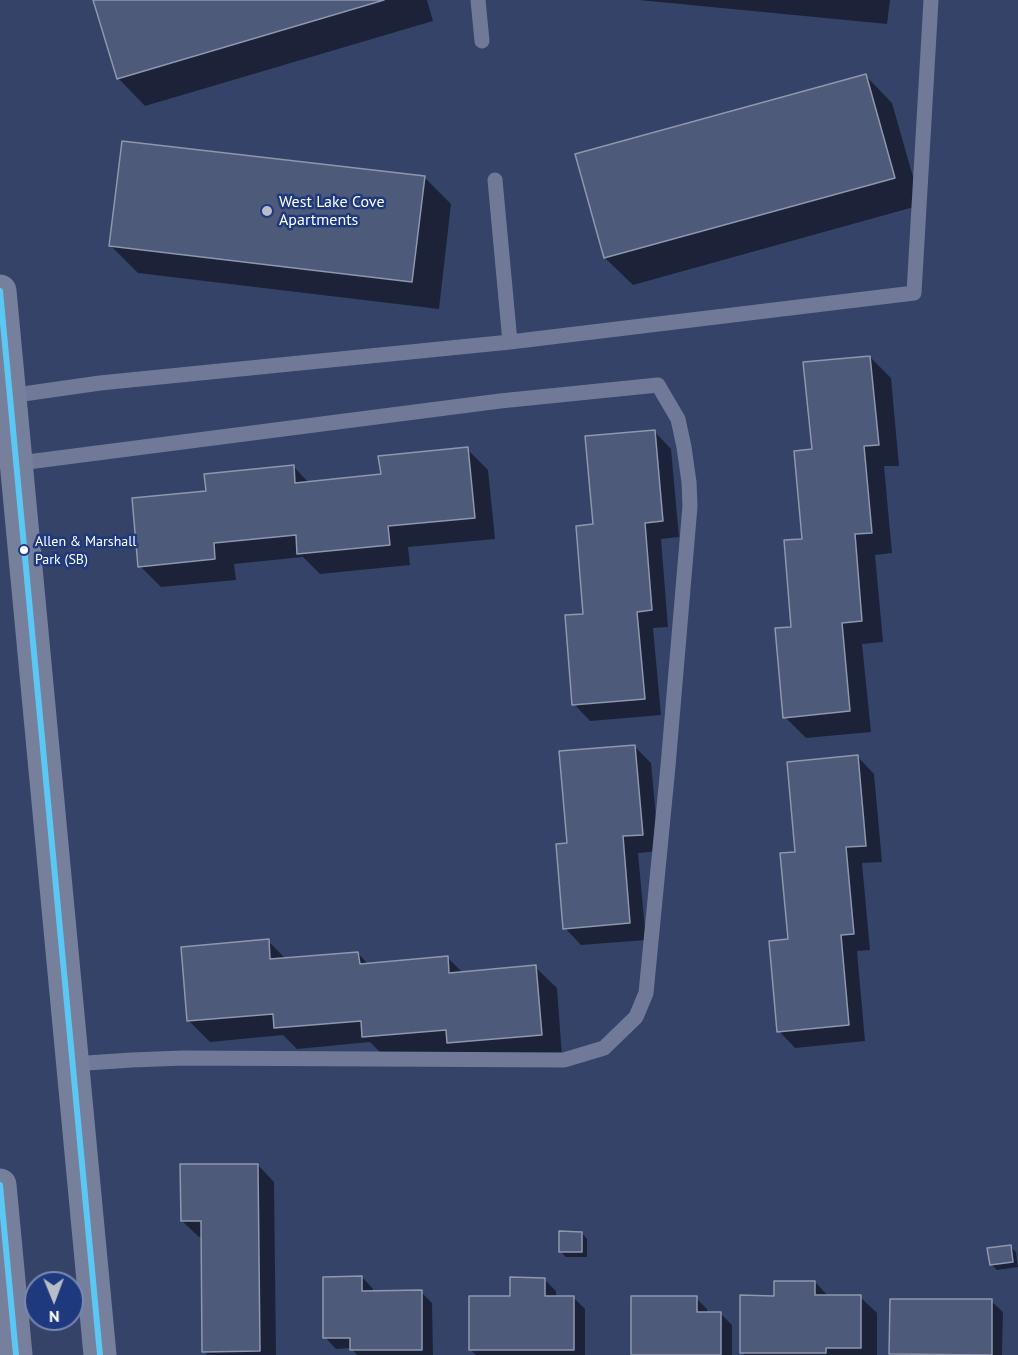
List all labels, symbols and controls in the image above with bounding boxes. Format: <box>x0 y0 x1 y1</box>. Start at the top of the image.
place label: West Lake Cove Apartments <box>279 192 385 230</box>
marker: West Lake Cove Apartments <box>260 204 274 218</box>
place label: Allen & Marshall Park (SB) <box>35 534 136 566</box>
marker: Allen & Marshall Park (SB) <box>18 544 30 556</box>
north arrow <box>24 1271 84 1331</box>
text: N <box>49 1307 60 1327</box>

